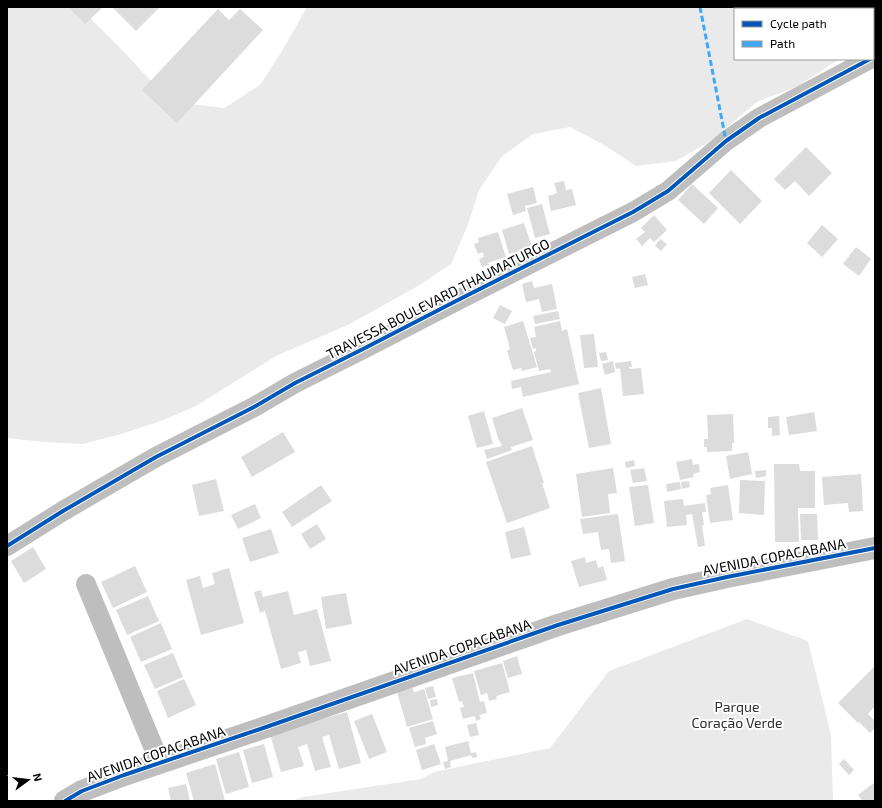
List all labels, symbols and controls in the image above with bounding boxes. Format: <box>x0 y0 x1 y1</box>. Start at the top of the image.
legend <box>734 8 874 60</box>
text: Cycle path <box>770 16 827 30</box>
text: Path <box>770 36 795 50</box>
street label: TRAVESSA BOULEVARD THAUMATURGO <box>323 235 552 363</box>
street label: AVENIDA COPACABANA <box>701 534 847 579</box>
street label: AVENIDA COPACABANA <box>390 615 533 678</box>
park label: Parque Coração Verde <box>691 698 783 732</box>
street label: AVENIDA COPACABANA <box>84 722 227 785</box>
north arrow <box>8 760 48 800</box>
text: N <box>31 772 45 783</box>

